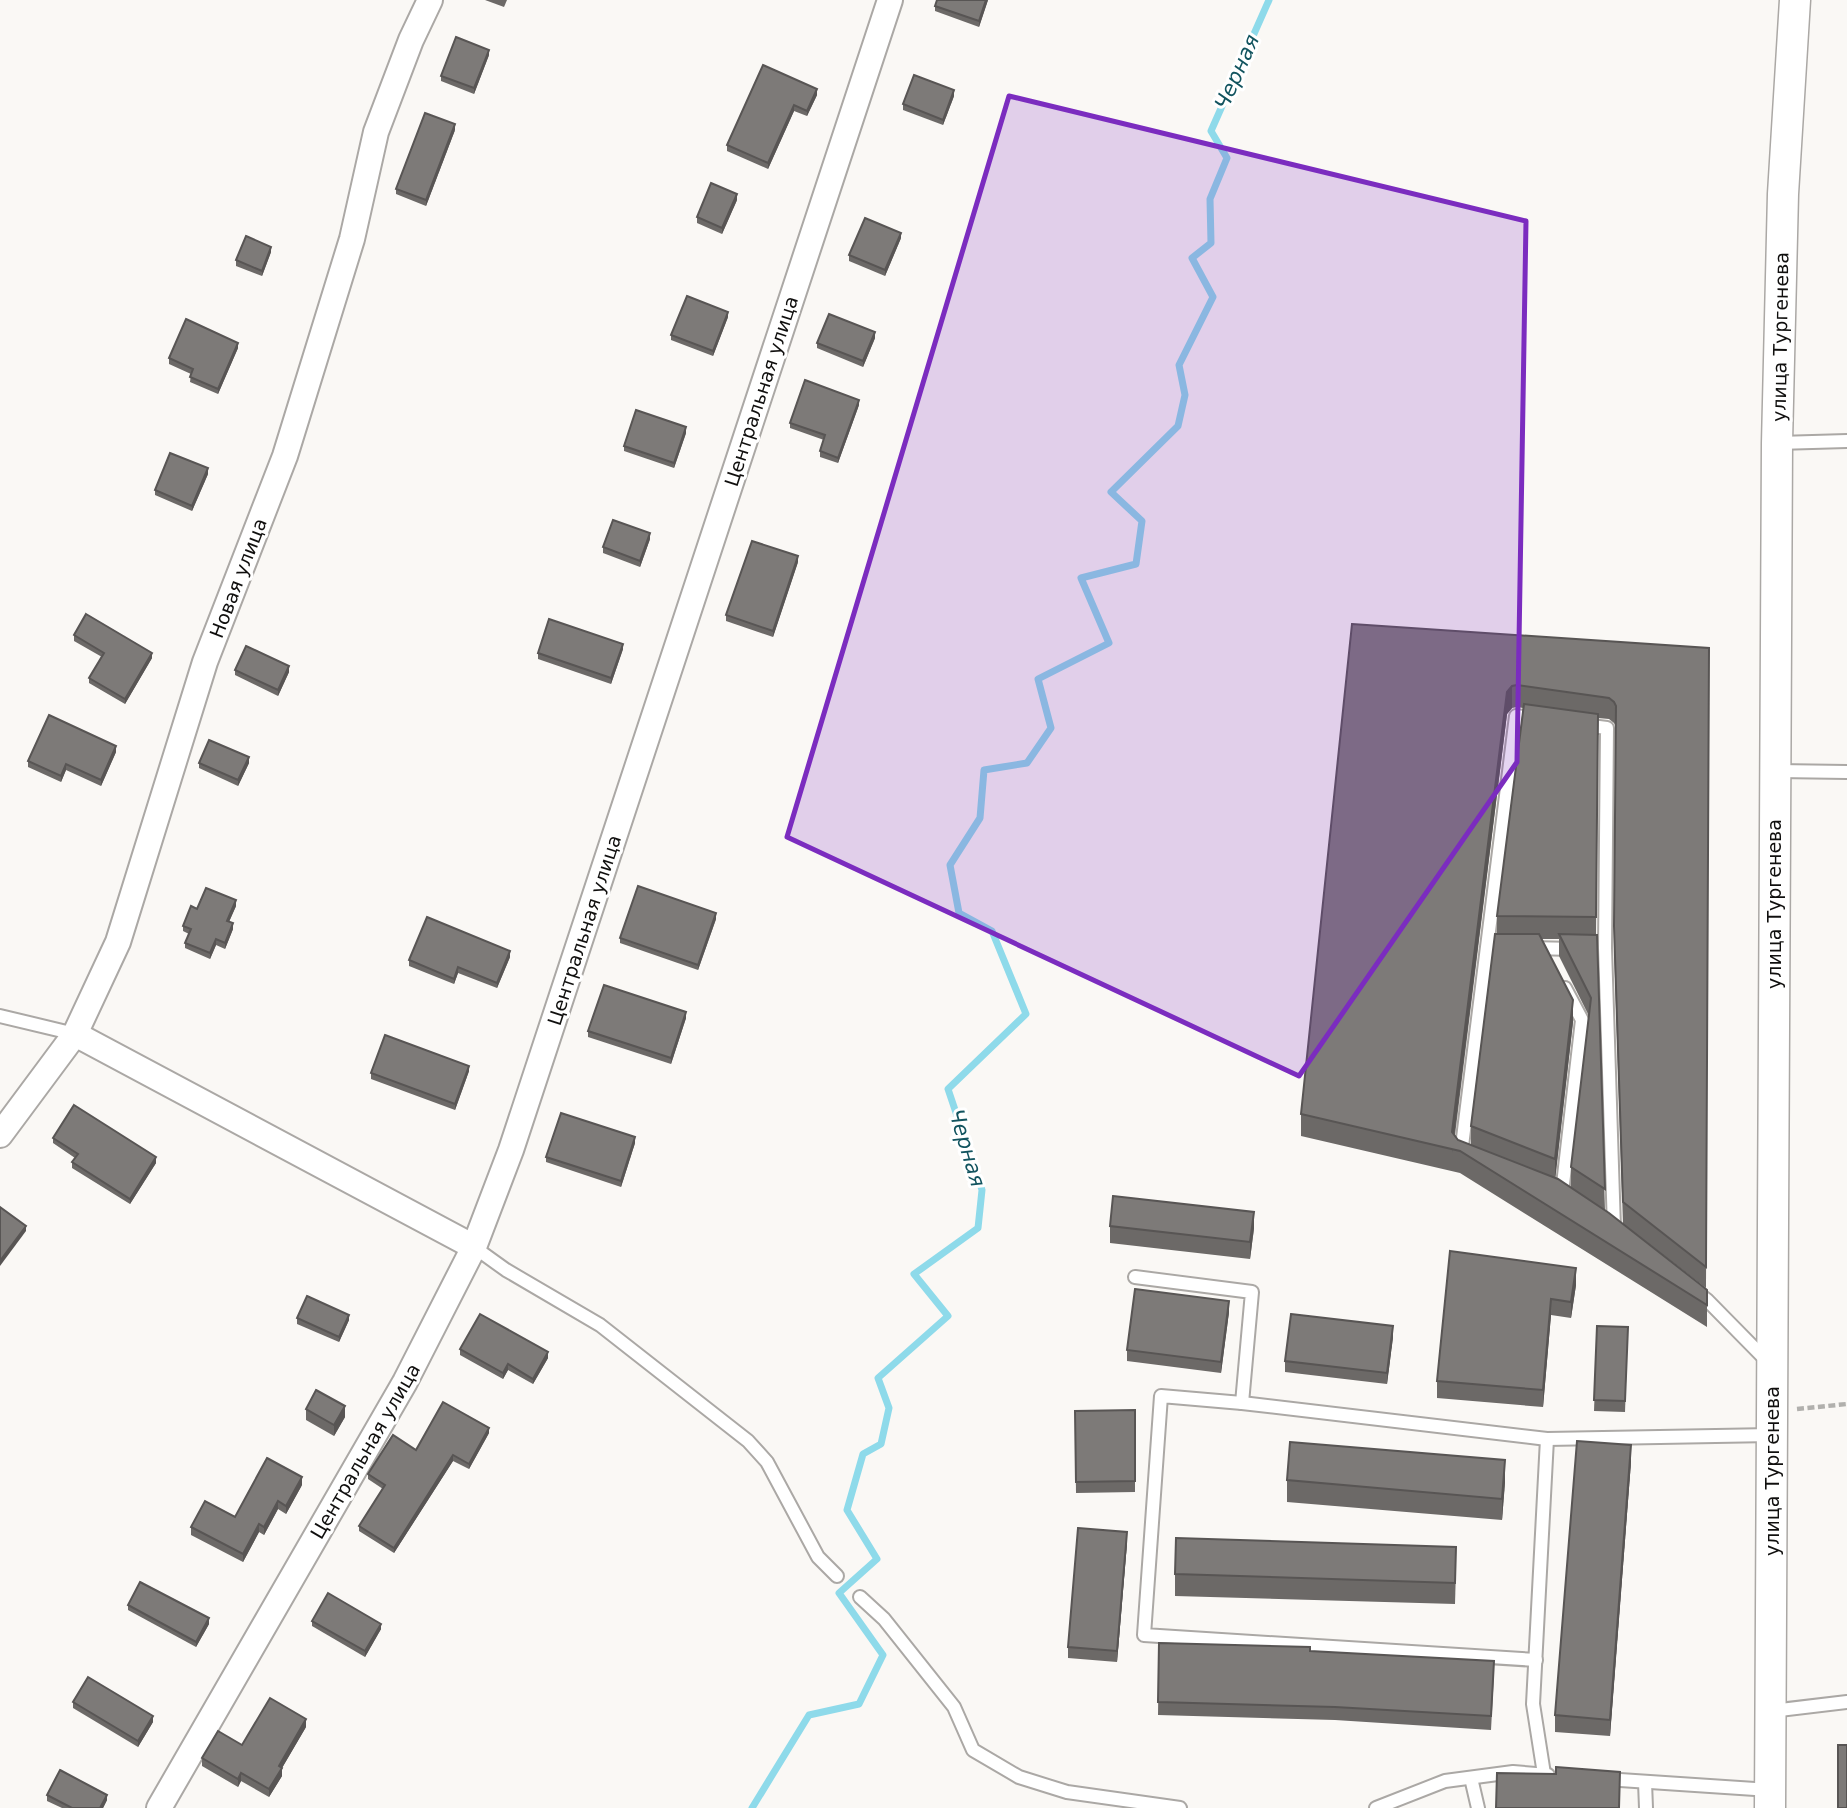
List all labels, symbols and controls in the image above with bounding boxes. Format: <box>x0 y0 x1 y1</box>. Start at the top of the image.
water label: Черная <box>1210 31 1264 113</box>
street label: улица Тургенева <box>1768 252 1792 422</box>
street label: Центральная улица <box>720 293 802 489</box>
street label: Новая улица <box>205 515 271 641</box>
street label: улица Тургенева <box>1763 819 1785 989</box>
street label: Центральная улица <box>543 832 625 1028</box>
water label: Черная <box>944 1106 990 1190</box>
street label: Центральная улица <box>306 1359 424 1543</box>
street label: улица Тургенева <box>1761 1386 1783 1556</box>

